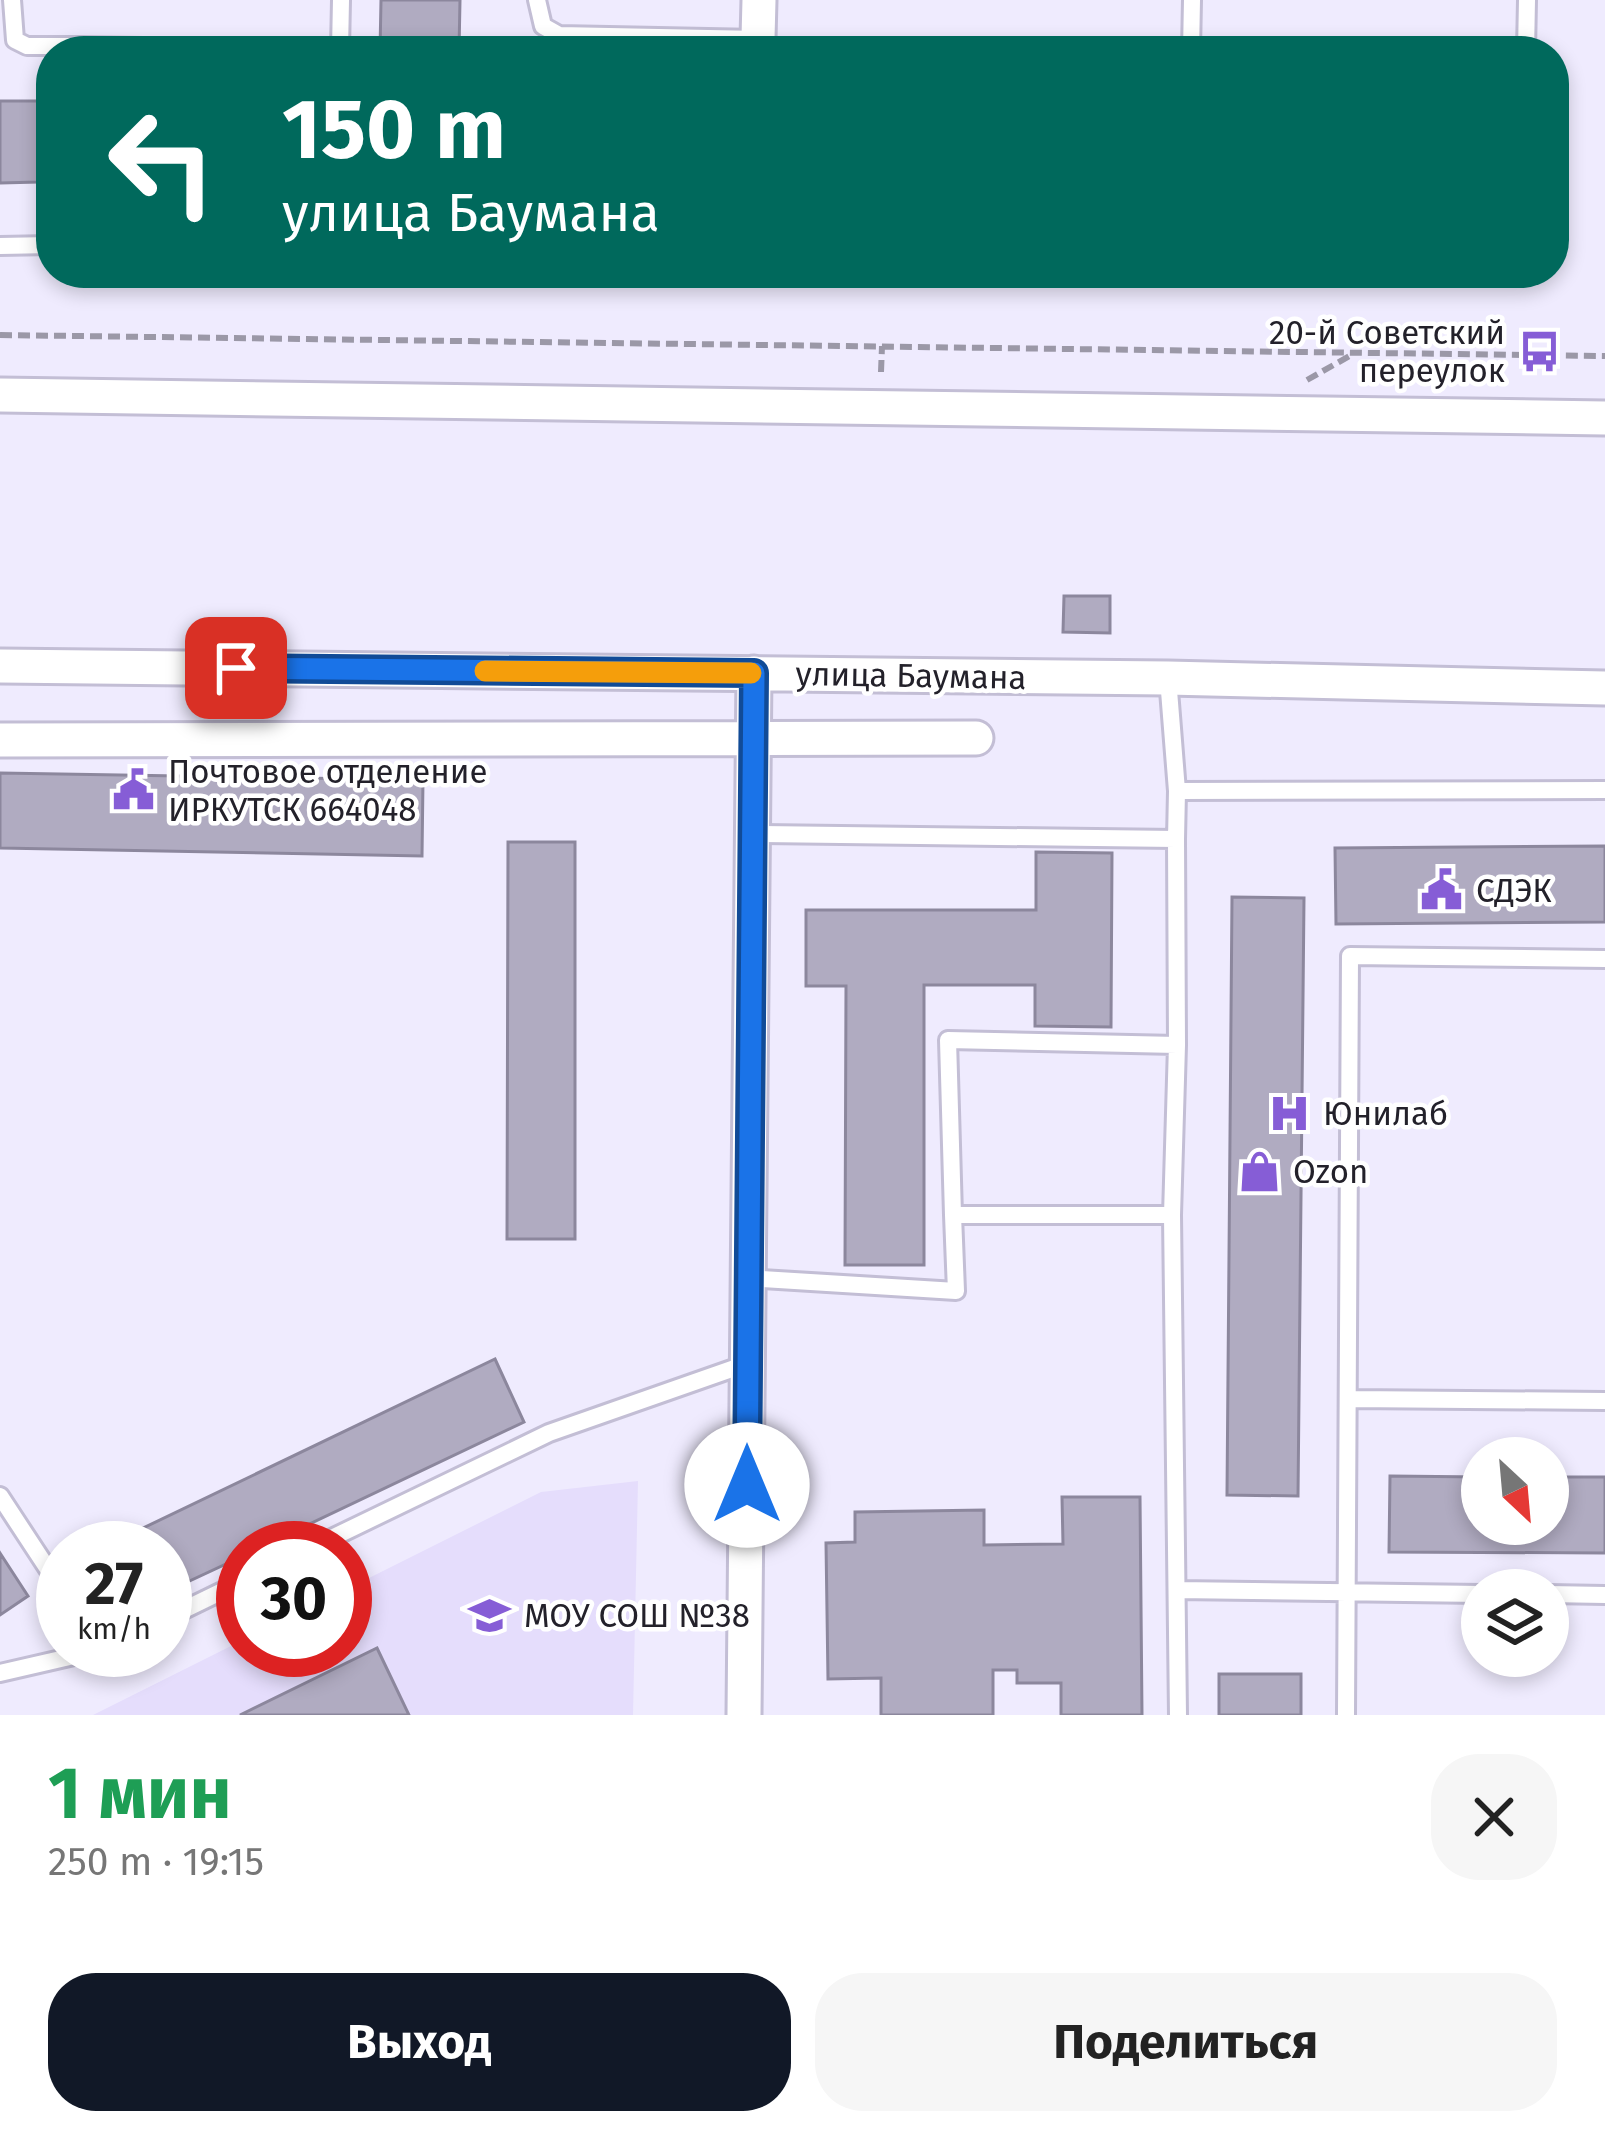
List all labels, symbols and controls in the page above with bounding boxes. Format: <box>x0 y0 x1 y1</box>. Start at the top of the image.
text: 150 m <box>282 79 506 180</box>
icon: left <box>84 84 240 240</box>
text: улица Баумана <box>282 181 660 245</box>
place label: 20-й Советский переулок <box>1269 313 1505 391</box>
bus stop icon: 20-й Советский переулок <box>1516 328 1562 374</box>
pin <box>185 617 287 719</box>
icon: arrive <box>203 635 269 701</box>
street label: улица Баумана <box>795 654 1027 698</box>
place label: Почтовое отделение ИРКУТСК 664048 <box>168 752 488 830</box>
public building icon: Почтовое отделение ИРКУТСК 664048 <box>111 767 157 813</box>
public building icon: СДЭК <box>1419 867 1465 913</box>
place label: СДЭК <box>1476 871 1552 911</box>
hospital icon: Юнилаб <box>1266 1090 1312 1136</box>
place label: Юнилаб <box>1323 1094 1448 1134</box>
shop icon: Ozon <box>1236 1148 1282 1194</box>
place label: Ozon <box>1293 1152 1368 1192</box>
position arrow <box>684 1422 810 1548</box>
north arrow <box>1461 1437 1569 1545</box>
map controls <box>1461 1437 1569 1677</box>
speed limit sign: 30 <box>216 1521 372 1677</box>
text: 27 <box>85 1548 143 1620</box>
button: layers <box>1461 1569 1569 1677</box>
school or university icon: МОУ СОШ №38 <box>467 1592 513 1638</box>
place label: МОУ СОШ №38 <box>524 1596 750 1636</box>
text: km/h <box>77 1611 151 1647</box>
text: 1 мин <box>48 1751 232 1837</box>
button: close <box>1431 1754 1557 1880</box>
text: 250 m · 19:15 <box>48 1839 264 1885</box>
button: Выход <box>48 1973 791 2111</box>
button: Поделиться <box>815 1973 1557 2111</box>

